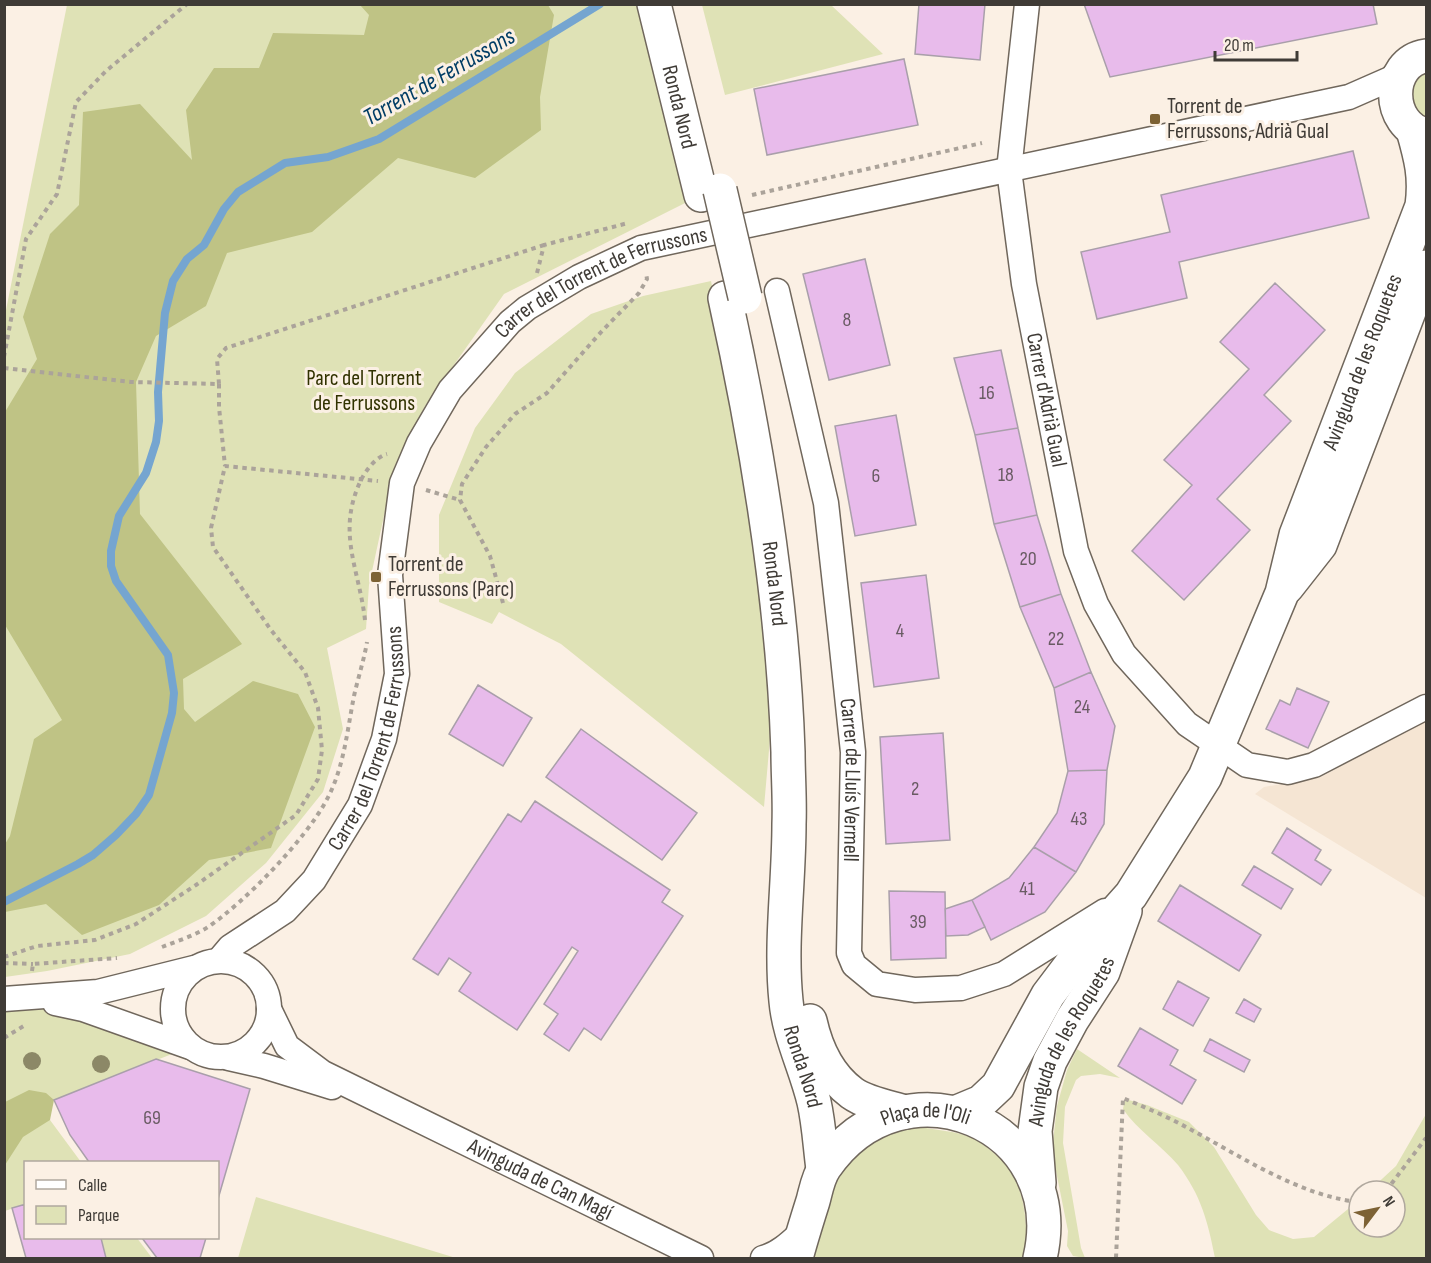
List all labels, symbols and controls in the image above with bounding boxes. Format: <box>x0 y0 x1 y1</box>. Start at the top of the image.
water label: Torrent de Ferrussons <box>358 22 521 132</box>
scale bar <box>1215 24 1298 62</box>
text: 20 m <box>1224 35 1254 56</box>
street label: Ronda Nord <box>656 62 703 152</box>
place label: Torrent de Ferrussons, Adrià Gual <box>1167 93 1329 145</box>
marker: Torrent de Ferrussons, Adrià Gual <box>1148 112 1162 126</box>
street label: Carrer del Torrent de Ferrussons <box>489 221 710 344</box>
street label: Avinguda de les Roquetes <box>1316 270 1408 454</box>
house number: 8 <box>843 308 851 332</box>
street label: Carrer d'Adrià Gual <box>1020 331 1073 469</box>
park label: Parc del Torrent de Ferrussons <box>306 365 422 417</box>
house number: 16 <box>979 381 995 405</box>
house number: 18 <box>998 463 1014 487</box>
house number: 6 <box>872 464 880 488</box>
street label: Ronda Nord <box>756 539 793 627</box>
house number: 20 <box>1019 547 1037 571</box>
place label: Torrent de Ferrussons (Parc) <box>388 551 514 603</box>
marker: Torrent de Ferrussons (Parc) <box>369 570 383 584</box>
house number: 4 <box>896 619 904 643</box>
street label: Carrer del Torrent de Ferrussons <box>322 625 411 855</box>
house number: 22 <box>1048 627 1064 651</box>
house number: 24 <box>1074 695 1090 719</box>
street label: Carrer de Lluís Vermell <box>834 697 867 862</box>
house number: 2 <box>911 777 919 801</box>
house number: 43 <box>1071 807 1087 831</box>
house number: 41 <box>1019 877 1035 901</box>
house number: 39 <box>909 910 927 934</box>
street label: Avinguda de les Roquetes <box>1022 953 1121 1129</box>
street label: Ronda Nord <box>777 1022 828 1110</box>
street label: Plaça de l'Oli <box>877 1097 975 1132</box>
house number: 69 <box>143 1106 161 1130</box>
street label: Avinguda de Can Magí <box>462 1132 618 1227</box>
legend <box>24 1161 219 1239</box>
text: Calle <box>78 1175 107 1196</box>
north arrow <box>1347 1179 1407 1239</box>
text: N <box>1378 1193 1399 1211</box>
text: Parque <box>78 1205 119 1226</box>

